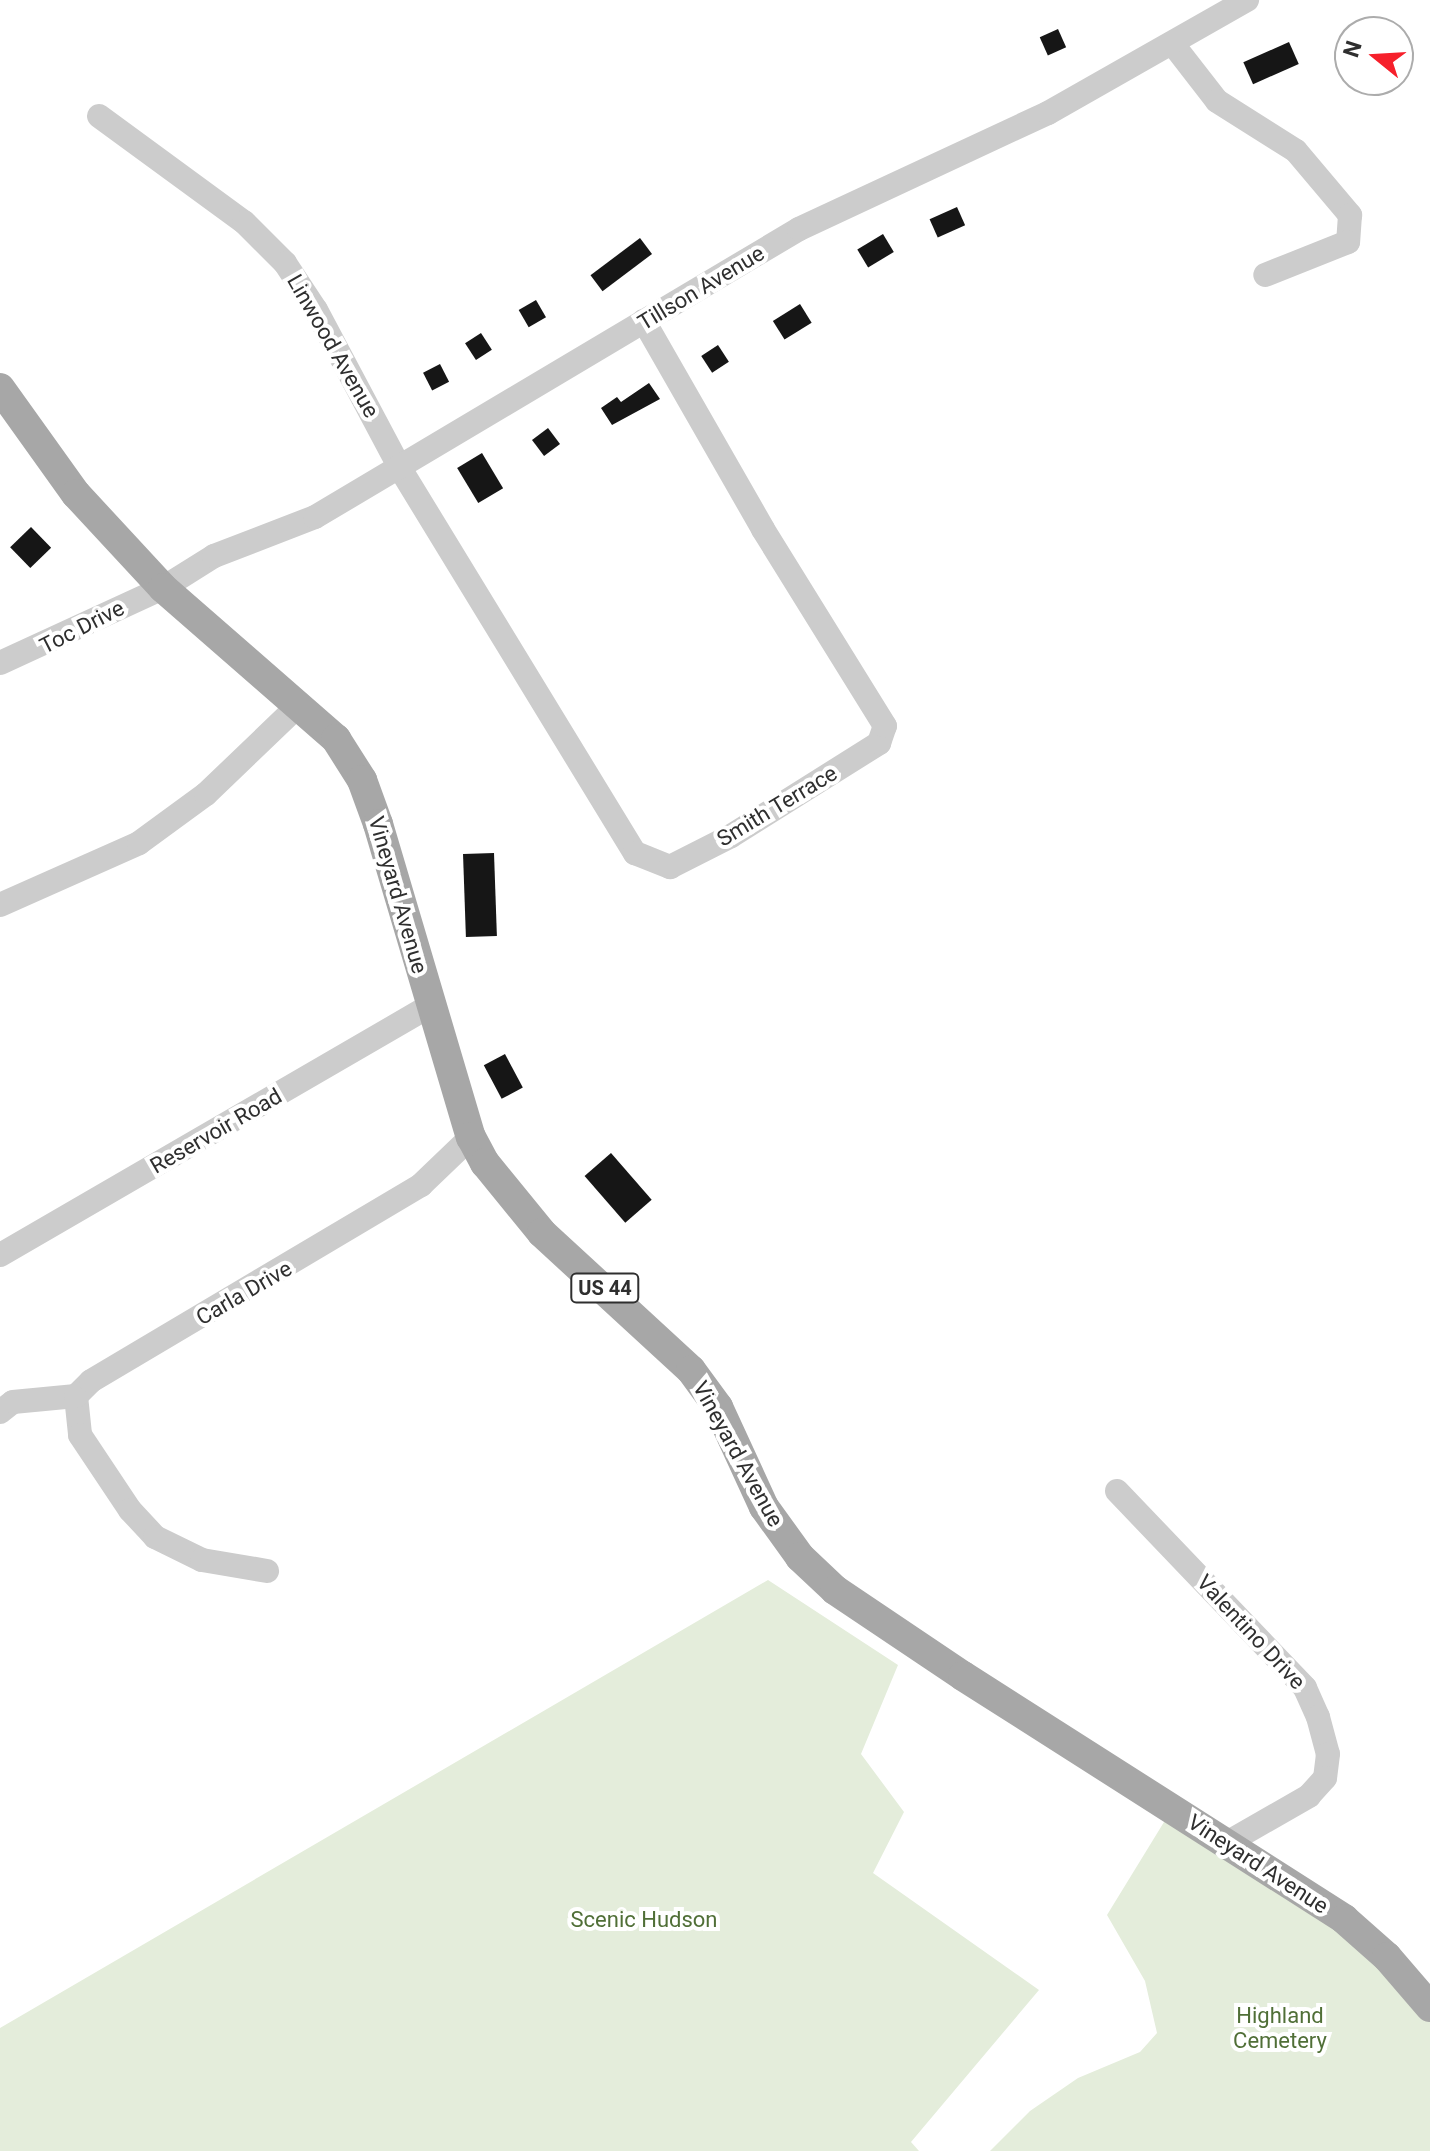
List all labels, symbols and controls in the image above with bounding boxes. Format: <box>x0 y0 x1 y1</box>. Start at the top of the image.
north arrow <box>1334 16 1414 96</box>
text: N <box>1338 38 1367 60</box>
street label: Tillson Avenue <box>633 240 769 336</box>
street label: Linwood Avenue <box>281 270 385 422</box>
street label: Toc Drive <box>35 595 129 659</box>
street label: Smith Terrace <box>712 760 842 852</box>
street label: Vineyard Avenue <box>363 813 433 977</box>
street label: Reservoir Road <box>145 1083 287 1179</box>
street label: Carla Drive <box>192 1255 296 1331</box>
road number: US 44 <box>569 1272 641 1304</box>
street label: Vineyard Avenue <box>687 1377 789 1531</box>
street label: Valentino Drive <box>1191 1569 1311 1695</box>
street label: Vineyard Avenue <box>1183 1809 1333 1919</box>
park label: Scenic Hudson <box>571 1907 717 1933</box>
park label: Highland Cemetery <box>1233 2002 1327 2054</box>

